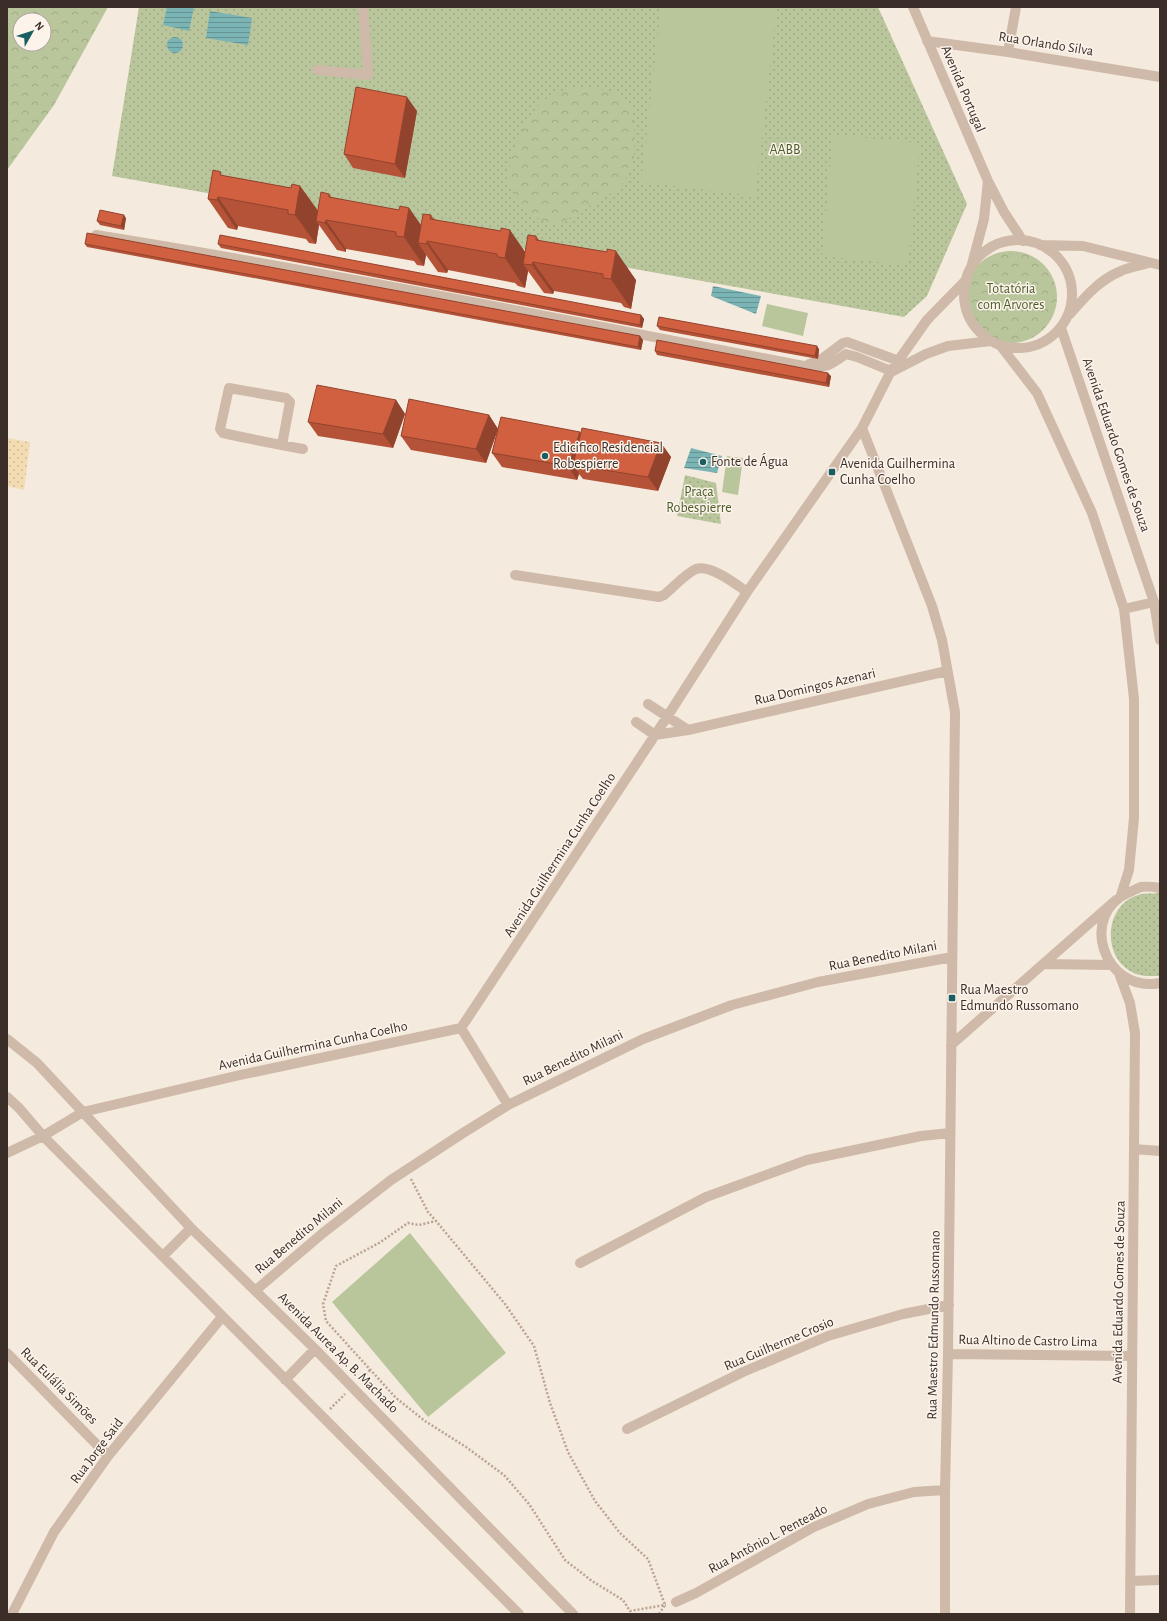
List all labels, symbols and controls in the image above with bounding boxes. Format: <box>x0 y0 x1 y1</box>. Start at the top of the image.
north arrow <box>12 12 52 52</box>
text: N <box>33 20 46 32</box>
street label: Rua Orlando Silva <box>998 30 1095 58</box>
street label: Avenida Portugal <box>938 44 988 134</box>
park label: AABB <box>769 143 801 157</box>
park label: Totatória com Arvores <box>978 282 1044 312</box>
street label: Avenida Eduardo Gomes de Souza <box>1080 356 1153 534</box>
place label: Edicifico Residencial Robespierre <box>553 441 663 471</box>
marker: Edicifico Residencial Robespierre <box>540 451 550 461</box>
place label: Fonte de Água <box>711 452 789 469</box>
marker: Fonte de Água <box>698 457 708 467</box>
place label: Avenida Guilhermina Cunha Coelho <box>840 457 956 487</box>
marker: Avenida Guilhermina Cunha Coelho <box>827 467 837 477</box>
park label: Praça Robespierre <box>666 485 732 515</box>
street label: Rua Domingos Azenari <box>753 666 877 708</box>
street label: Avenida Guilhermina Cunha Coelho <box>502 770 618 940</box>
street label: Rua Benedito Milani <box>828 939 938 973</box>
place label: Rua Maestro Edmundo Russomano <box>960 983 1079 1013</box>
marker: Rua Maestro Edmundo Russomano <box>947 993 957 1003</box>
street label: Avenida Guilhermina Cunha Coelho <box>217 1019 409 1073</box>
street label: Rua Benedito Milani <box>521 1028 625 1088</box>
street label: Rua Benedito Milani <box>252 1195 346 1277</box>
street label: Avenida Eduardo Gomes de Souza <box>1110 1200 1128 1384</box>
street label: Rua Maestro Edmundo Russomano <box>925 1230 943 1420</box>
street label: Avenida Aurea Ap. B. Machado <box>275 1290 401 1416</box>
street label: Rua Guilherme Crosio <box>722 1315 836 1373</box>
street label: Rua Altino de Castro Lima <box>958 1333 1098 1349</box>
street label: Rua Eulália Simões <box>18 1345 100 1427</box>
street label: Rua Jorge Said <box>68 1416 126 1486</box>
street label: Rua Antônio L. Penteado <box>706 1502 830 1576</box>

